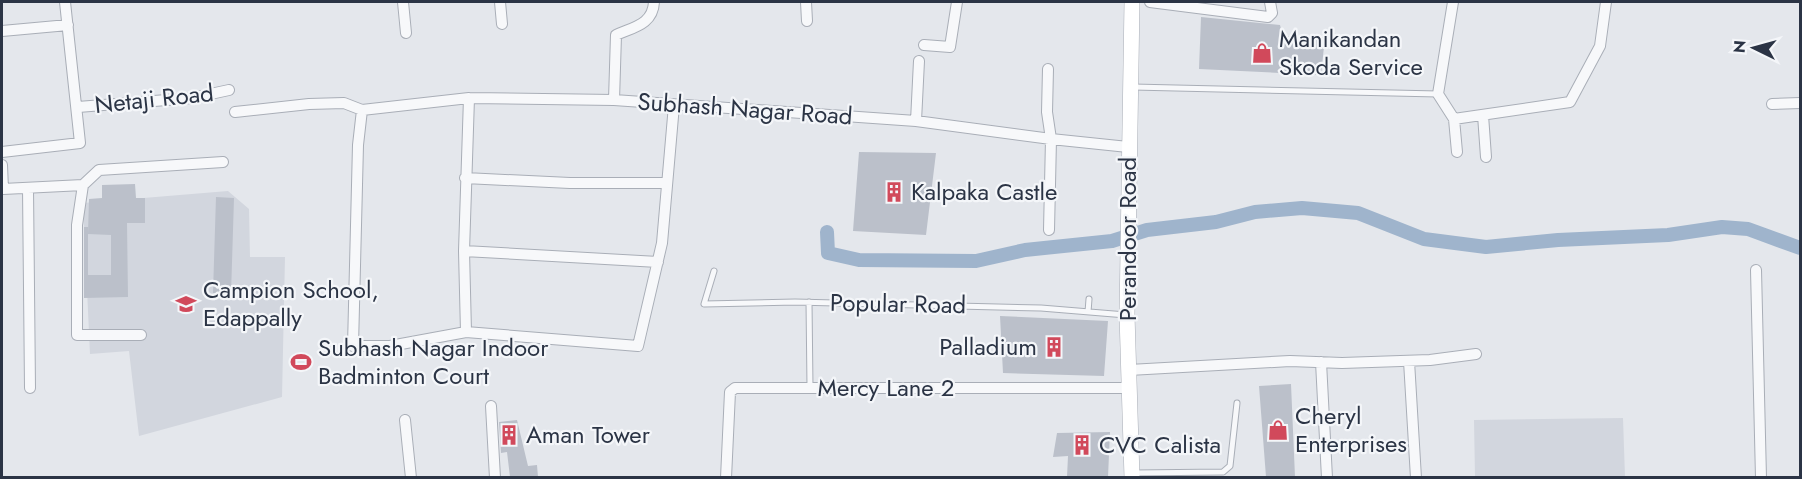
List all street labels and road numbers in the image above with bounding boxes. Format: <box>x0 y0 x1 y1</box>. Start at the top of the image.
street label: Netaji Road <box>93 75 215 122</box>
street label: Subhash Nagar Road <box>636 84 854 133</box>
street label: Perandoor Road <box>1110 157 1145 321</box>
street label: Popular Road <box>830 285 966 322</box>
street label: Mercy Lane 2 <box>817 370 955 405</box>

